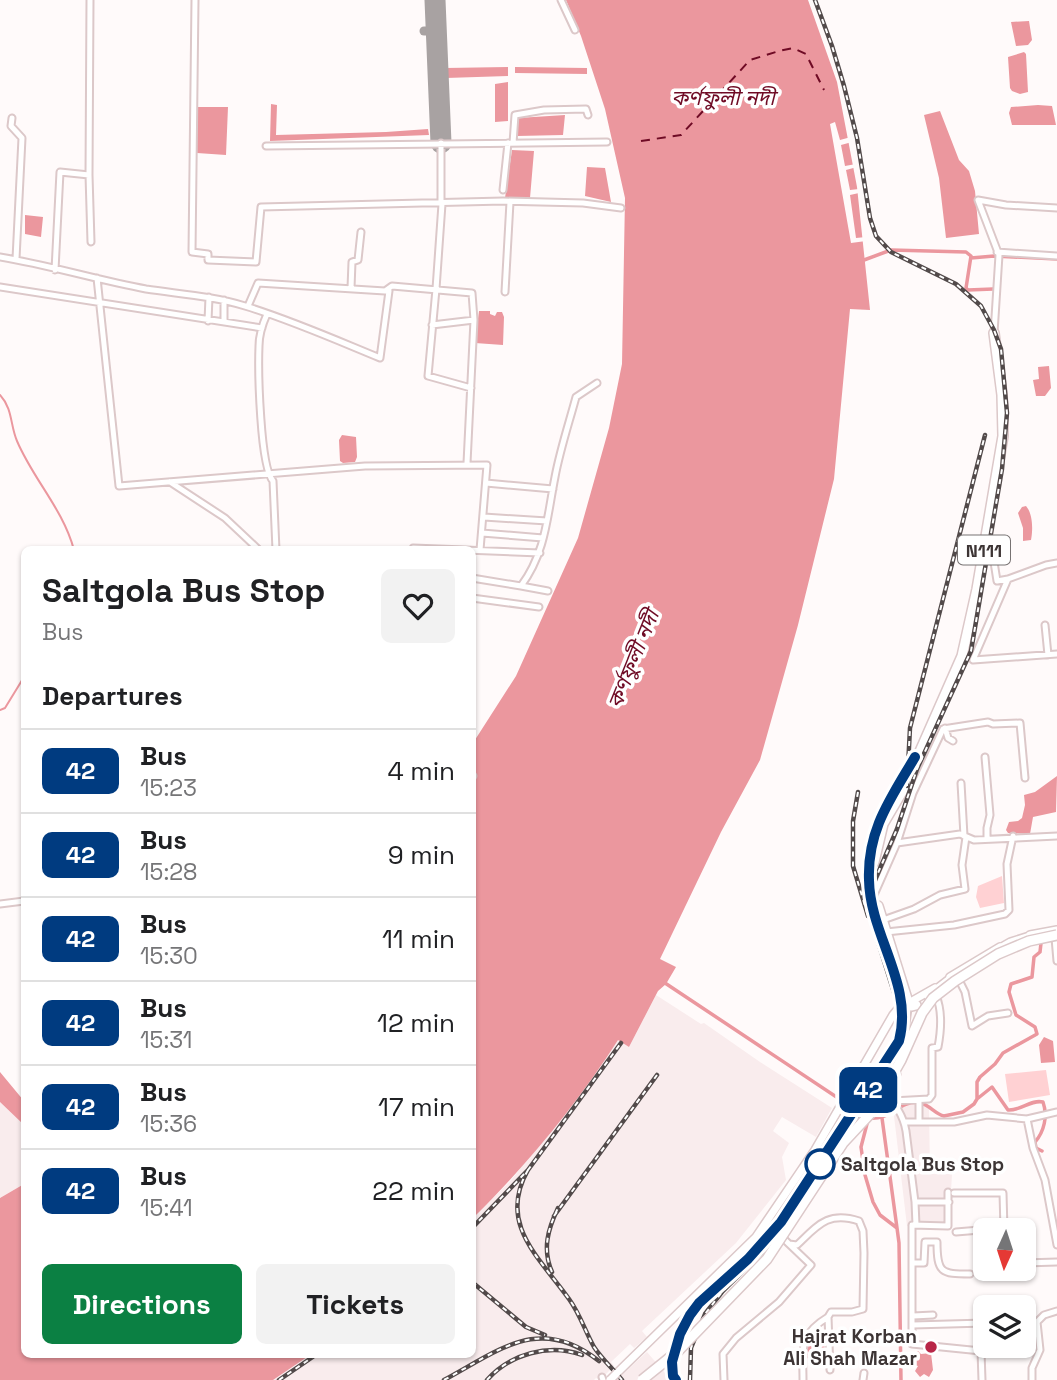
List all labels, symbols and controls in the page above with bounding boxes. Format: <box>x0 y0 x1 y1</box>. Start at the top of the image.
water label: কর্ণফুলী নদী <box>671 84 779 111</box>
road number: N111 <box>958 536 1010 564</box>
button: heart <box>381 569 455 643</box>
text: Saltgola Bus Stop <box>42 570 325 612</box>
water label: কর্ণফুলী নদী <box>601 602 667 712</box>
text: Bus <box>42 617 83 647</box>
text: Departures <box>42 679 183 713</box>
text: Bus <box>140 739 187 773</box>
text: 4 min <box>387 754 455 788</box>
text: 42 <box>66 755 95 786</box>
text: 15:23 <box>140 773 197 803</box>
text: Bus <box>140 823 187 857</box>
text: 9 min <box>388 838 455 872</box>
text: 42 <box>66 839 95 870</box>
text: 15:28 <box>140 857 197 887</box>
text: Bus <box>140 907 187 941</box>
text: 11 min <box>382 922 455 956</box>
text: 42 <box>66 923 95 954</box>
text: 15:30 <box>140 941 198 971</box>
text: Bus <box>140 991 187 1025</box>
text: 12 min <box>377 1006 455 1040</box>
text: 42 <box>66 1007 95 1038</box>
text: 15:31 <box>140 1025 192 1055</box>
line badge: 42 <box>836 1067 900 1113</box>
text: 42 <box>853 1074 883 1105</box>
text: Bus <box>140 1075 187 1109</box>
text: 17 min <box>378 1090 455 1124</box>
text: 42 <box>66 1091 95 1122</box>
text: 15:36 <box>140 1109 197 1139</box>
marker: Saltgola Bus Stop <box>805 1149 835 1179</box>
place label: Saltgola Bus Stop <box>841 1152 1004 1177</box>
text: Bus <box>140 1159 187 1193</box>
text: 22 min <box>372 1174 455 1208</box>
text: 42 <box>66 1175 95 1206</box>
text: 15:41 <box>140 1193 193 1223</box>
north arrow <box>973 1218 1036 1281</box>
map controls <box>973 1218 1036 1358</box>
button: Directions <box>42 1264 242 1344</box>
button: Tickets <box>256 1264 455 1344</box>
button: layers <box>973 1295 1036 1358</box>
place label: Hajrat Korban Ali Shah Mazar <box>783 1324 917 1371</box>
marker: Hajrat Korban Ali Shah Mazar <box>923 1339 939 1355</box>

